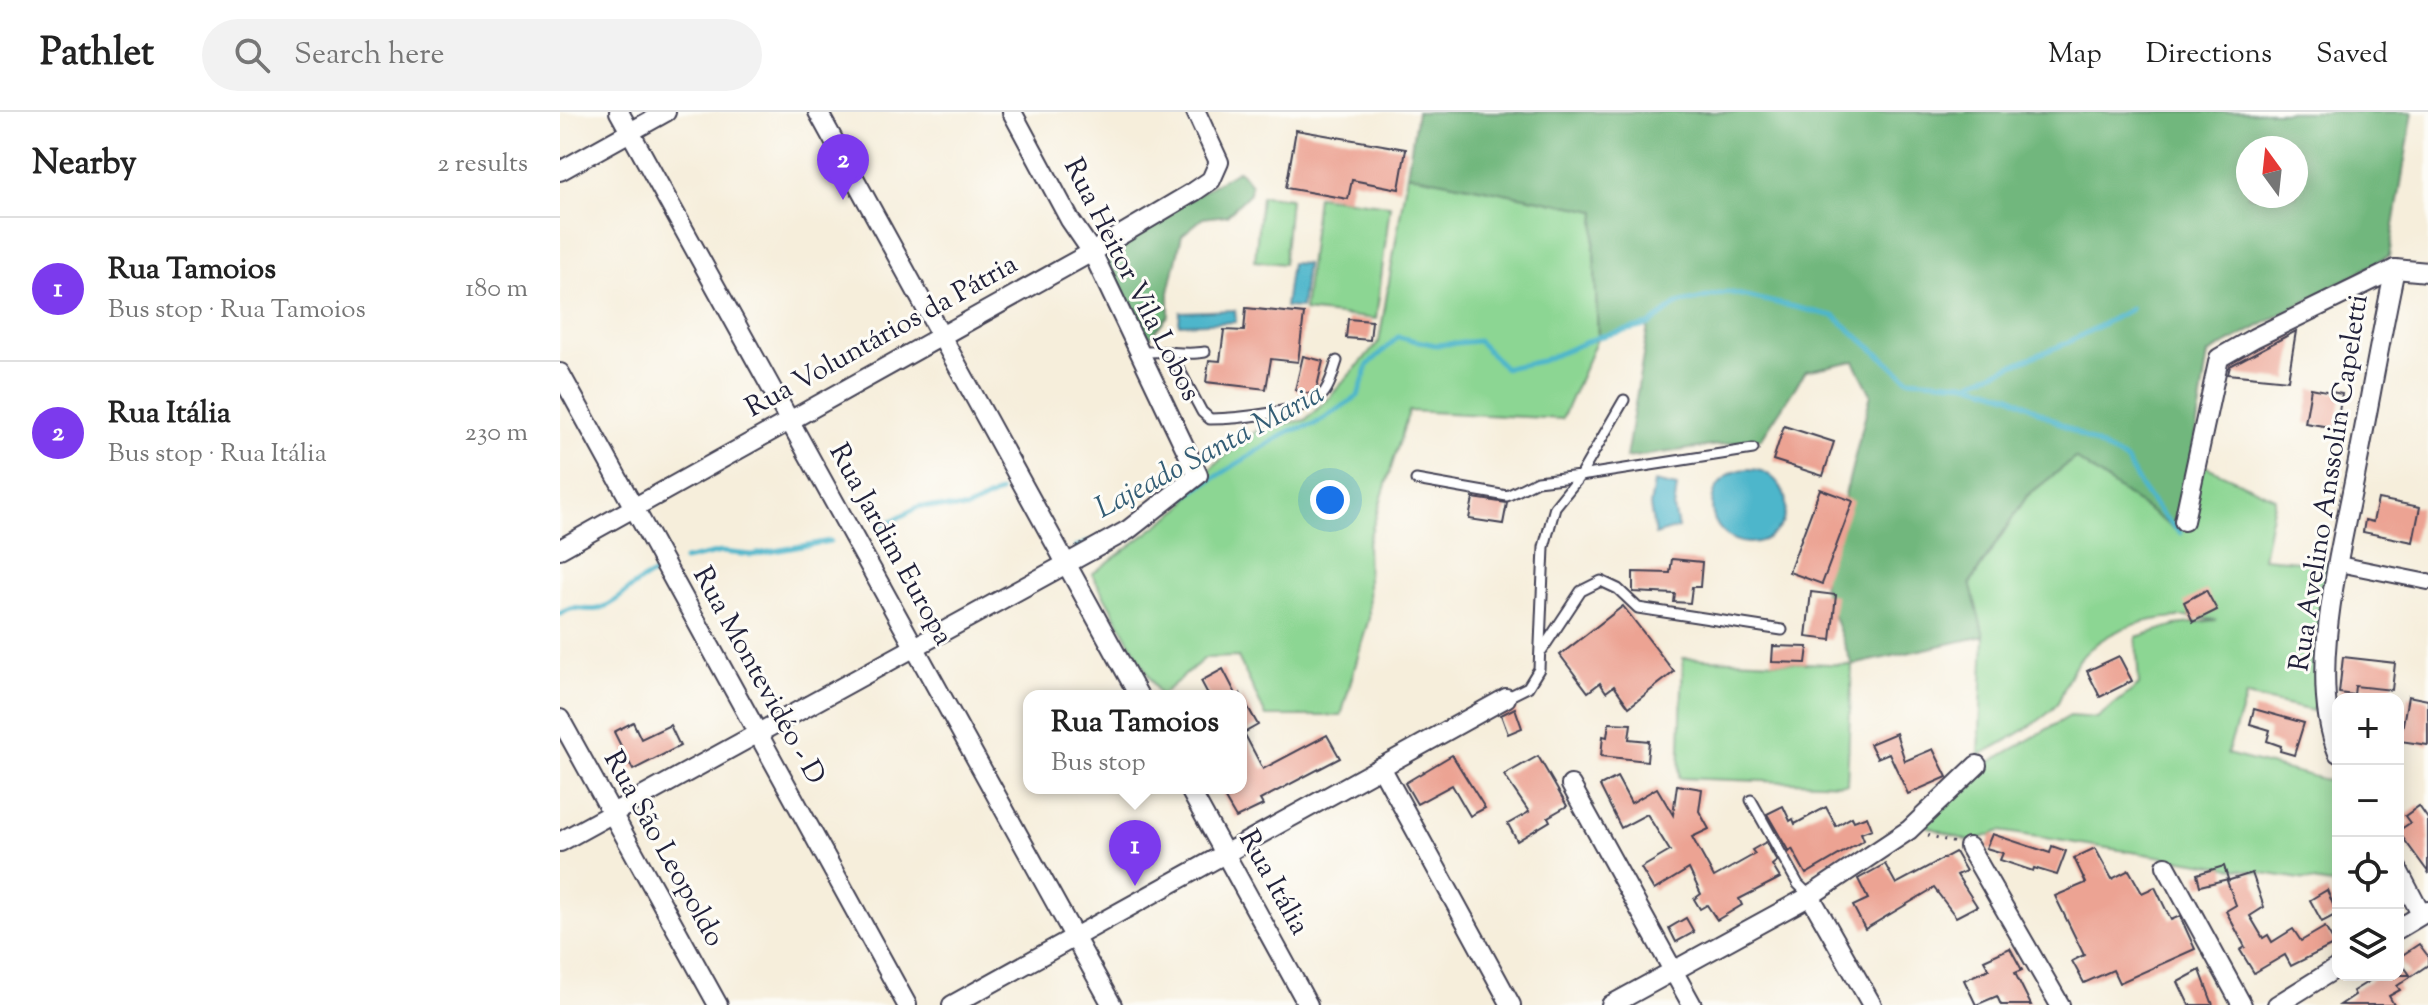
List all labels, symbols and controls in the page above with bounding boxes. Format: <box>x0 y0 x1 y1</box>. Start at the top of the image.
search box <box>202 19 762 91</box>
text: Pathlet <box>40 28 154 82</box>
icon: search <box>230 33 274 77</box>
text: Search here <box>294 34 445 77</box>
text: Map <box>2048 35 2102 75</box>
text: Directions <box>2146 35 2272 75</box>
text: Saved <box>2316 35 2388 75</box>
pin: 2 <box>817 134 869 200</box>
north arrow <box>2236 136 2308 208</box>
text: Nearby <box>32 140 137 189</box>
text: 2 results <box>437 146 528 183</box>
street label: Rua Heitor Vila Lobos <box>1052 152 1210 408</box>
street label: Rua Voluntários da Pátria <box>739 245 1025 429</box>
text: Rua Tamoios <box>108 249 276 292</box>
text: 1 <box>54 271 62 308</box>
text: 180 m <box>465 271 528 308</box>
text: Bus stop · Rua Tamoios <box>108 292 366 329</box>
street label: Rua Avelino Anssolin Capeletti <box>2280 292 2380 674</box>
water label: Lajeado Santa Maria <box>1088 373 1332 531</box>
text: Rua Itália <box>108 393 231 436</box>
text: 2 <box>52 415 64 452</box>
text: 230 m <box>465 415 528 452</box>
text: Bus stop · Rua Itália <box>108 436 327 473</box>
street label: Rua Jardim Europa <box>818 437 962 653</box>
your location <box>1310 480 1350 520</box>
street label: Rua Montevidéo - D <box>682 560 834 792</box>
popup <box>1023 690 1247 794</box>
map controls <box>2332 693 2404 981</box>
button: + <box>2332 693 2404 765</box>
text: Rua Tamoios <box>1051 702 1219 745</box>
street label: Rua São Leopoldo <box>592 744 734 954</box>
text: Bus stop <box>1051 745 1146 782</box>
button: − <box>2332 765 2404 837</box>
pin: 1 <box>1109 820 1161 886</box>
street label: Rua Itália <box>1228 823 1318 943</box>
button: locate <box>2332 837 2404 909</box>
button: layers <box>2332 909 2404 981</box>

